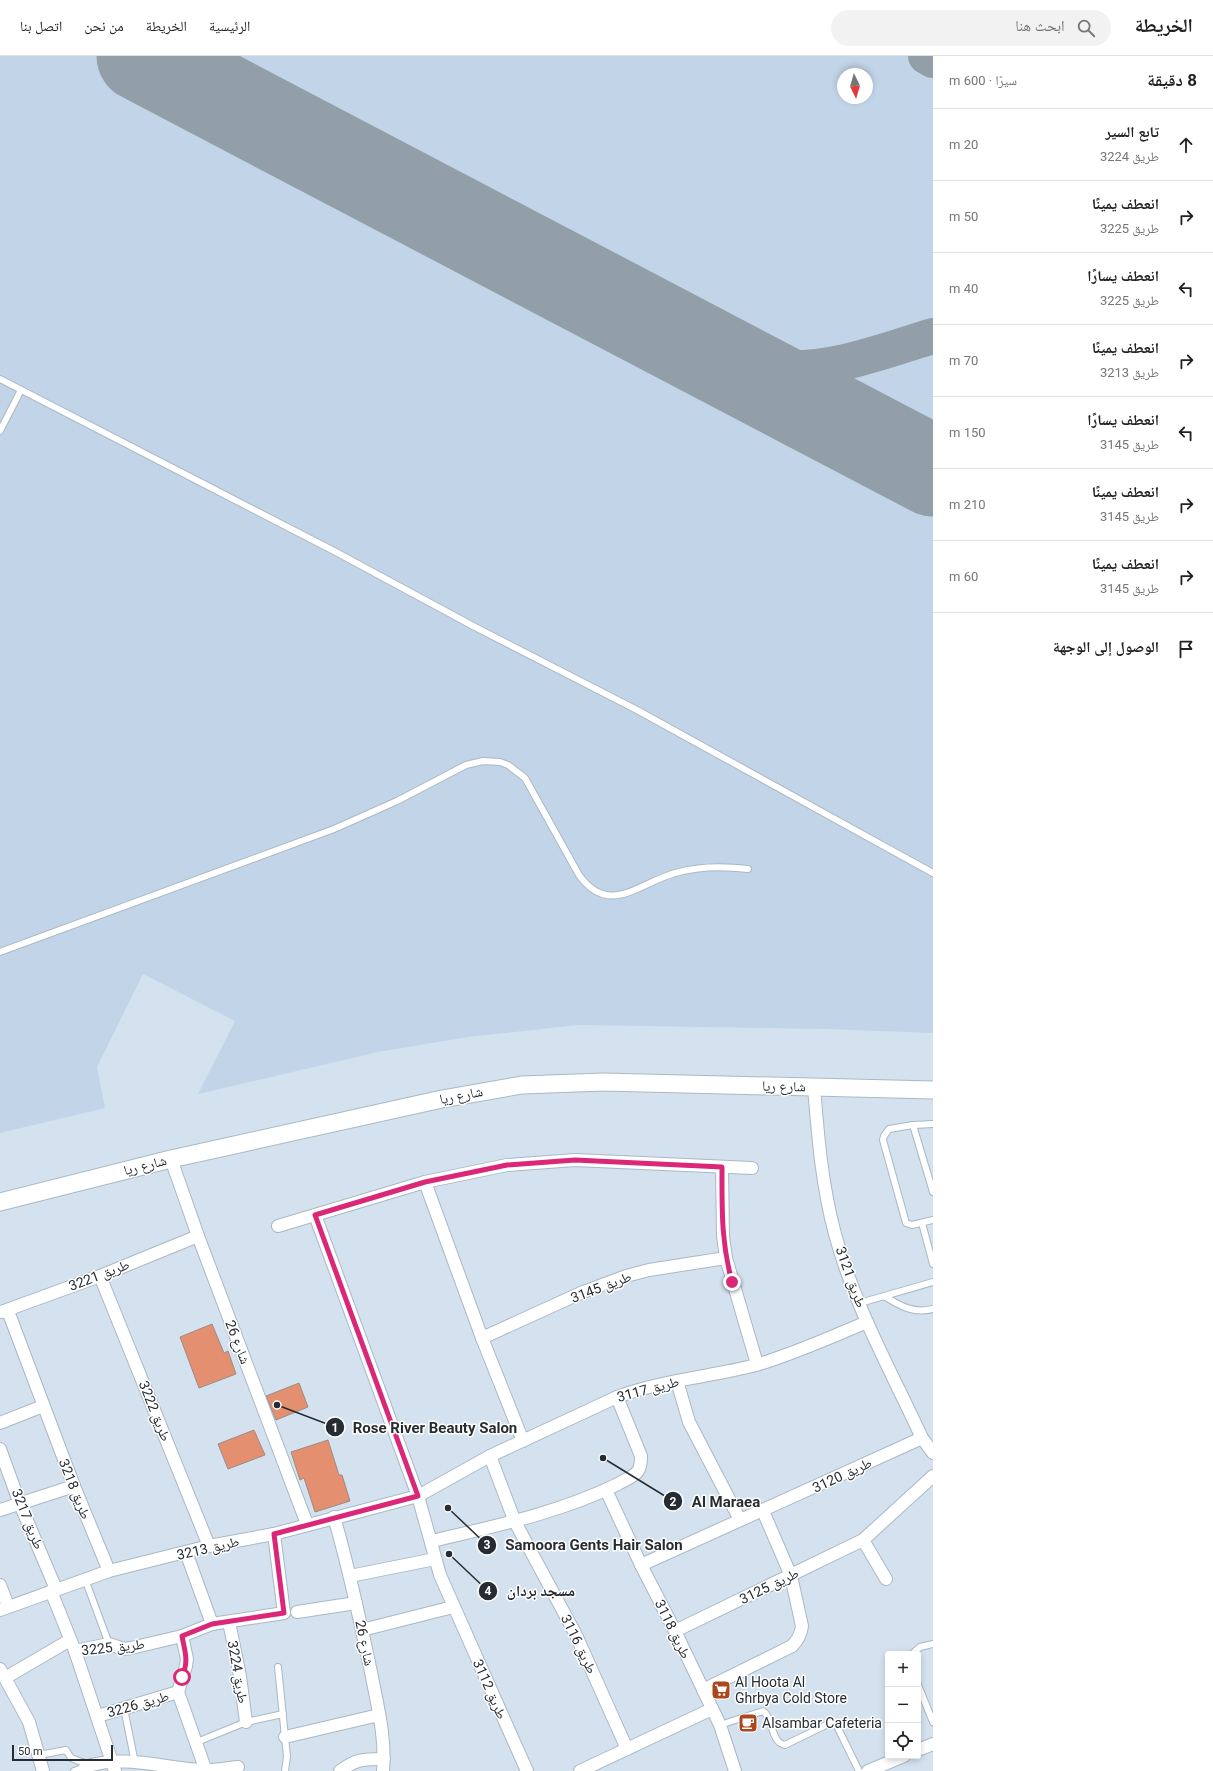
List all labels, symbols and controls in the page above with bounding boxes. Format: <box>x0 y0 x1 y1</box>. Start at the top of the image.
search box <box>831 10 1111 46</box>
text: الخريطة <box>1135 14 1193 37</box>
text: ابحث هنا <box>1015 17 1065 35</box>
icon: search <box>1075 17 1097 39</box>
text: اتصل بنا <box>20 18 62 34</box>
text: من نحن <box>84 18 124 34</box>
text: الخريطة <box>146 18 187 34</box>
text: الرئيسية <box>209 18 250 34</box>
north arrow <box>837 68 873 104</box>
text: 8 دقيقة <box>1147 70 1197 90</box>
text: سيرًا · 600 m <box>949 73 1017 88</box>
text: تابع السير <box>1105 123 1159 141</box>
icon: ahead <box>1175 134 1197 156</box>
text: 20 m <box>949 137 978 152</box>
text: طريق 3224 <box>1100 149 1159 164</box>
text: انعطف يمينًا <box>1092 195 1159 213</box>
icon: right <box>1175 206 1197 228</box>
text: 50 m <box>949 209 978 224</box>
text: طريق 3225 <box>1100 221 1159 236</box>
text: انعطف يسارًا <box>1087 267 1159 285</box>
icon: left <box>1175 278 1197 300</box>
text: 40 m <box>949 281 978 296</box>
text: طريق 3225 <box>1100 293 1159 308</box>
text: انعطف يمينًا <box>1092 339 1159 357</box>
icon: right <box>1175 350 1197 372</box>
text: 70 m <box>949 353 978 368</box>
text: طريق 3213 <box>1100 365 1159 380</box>
text: انعطف يسارًا <box>1087 411 1159 429</box>
icon: left <box>1175 422 1197 444</box>
text: 150 m <box>949 425 986 440</box>
text: طريق 3145 <box>1100 437 1159 452</box>
text: انعطف يمينًا <box>1092 483 1159 501</box>
icon: right <box>1175 494 1197 516</box>
text: 210 m <box>949 497 986 512</box>
text: طريق 3145 <box>1100 509 1159 524</box>
text: انعطف يمينًا <box>1092 555 1159 573</box>
icon: right <box>1175 566 1197 588</box>
text: 60 m <box>949 569 978 584</box>
text: طريق 3145 <box>1100 581 1159 596</box>
text: الوصول إلى الوجهة <box>1053 638 1159 656</box>
icon: arrive <box>1175 638 1197 660</box>
street label: شارع ريا <box>762 1078 806 1096</box>
street label: شارع ريا <box>438 1083 484 1109</box>
street label: شارع ريا <box>122 1152 169 1180</box>
street label: طريق 3121 <box>831 1244 869 1310</box>
street label: طريق 3221 <box>66 1256 132 1296</box>
street label: طريق 3145 <box>568 1268 634 1308</box>
route end <box>723 1273 741 1291</box>
street label: شارع 26 <box>220 1318 254 1367</box>
street label: طريق 3117 <box>615 1373 681 1407</box>
street label: طريق 3222 <box>134 1378 174 1444</box>
callout: Rose River Beauty Salon <box>325 1414 525 1441</box>
text: Rose River Beauty Salon <box>353 1419 517 1437</box>
text: 1 <box>332 1421 338 1435</box>
street label: طريق 3120 <box>810 1454 875 1498</box>
street label: طريق 3218 <box>54 1456 94 1522</box>
street label: طريق 3217 <box>7 1486 47 1552</box>
callout: Al Maraea <box>663 1488 768 1515</box>
text: Al Maraea <box>692 1493 760 1511</box>
text: 2 <box>670 1495 677 1509</box>
callout: Samoora Gents Hair Salon <box>477 1531 690 1558</box>
street label: طريق 3213 <box>175 1533 241 1565</box>
text: Samoora Gents Hair Salon <box>505 1536 683 1554</box>
text: 3 <box>484 1538 491 1552</box>
street label: طريق 3125 <box>737 1565 802 1609</box>
callout: مسجد بردان <box>478 1577 583 1604</box>
text: مسجد بردان <box>507 1582 575 1600</box>
text: 4 <box>485 1584 492 1598</box>
street label: طريق 3118 <box>650 1597 694 1662</box>
street label: طريق 3116 <box>556 1612 600 1677</box>
street label: شارع 26 <box>350 1619 378 1668</box>
street label: طريق 3225 <box>81 1636 146 1660</box>
street label: طريق 3224 <box>223 1639 251 1705</box>
map controls <box>885 1651 921 1759</box>
button: + <box>885 1651 921 1687</box>
street label: طريق 3112 <box>468 1657 510 1722</box>
route start <box>173 1668 191 1686</box>
place label: Al Hoota Al Ghrbya Cold Store <box>735 1674 847 1706</box>
supermarket icon: Al Hoota Al Ghrbya Cold Store <box>710 1679 732 1701</box>
button: − <box>885 1687 921 1723</box>
street label: طريق 3226 <box>105 1688 171 1722</box>
cafe icon: Alsambar Cafeteria <box>737 1712 759 1734</box>
place label: Alsambar Cafeteria <box>762 1715 882 1731</box>
button: locate <box>885 1723 921 1759</box>
scale bar <box>12 1743 113 1762</box>
text: 50 m <box>18 1745 43 1758</box>

